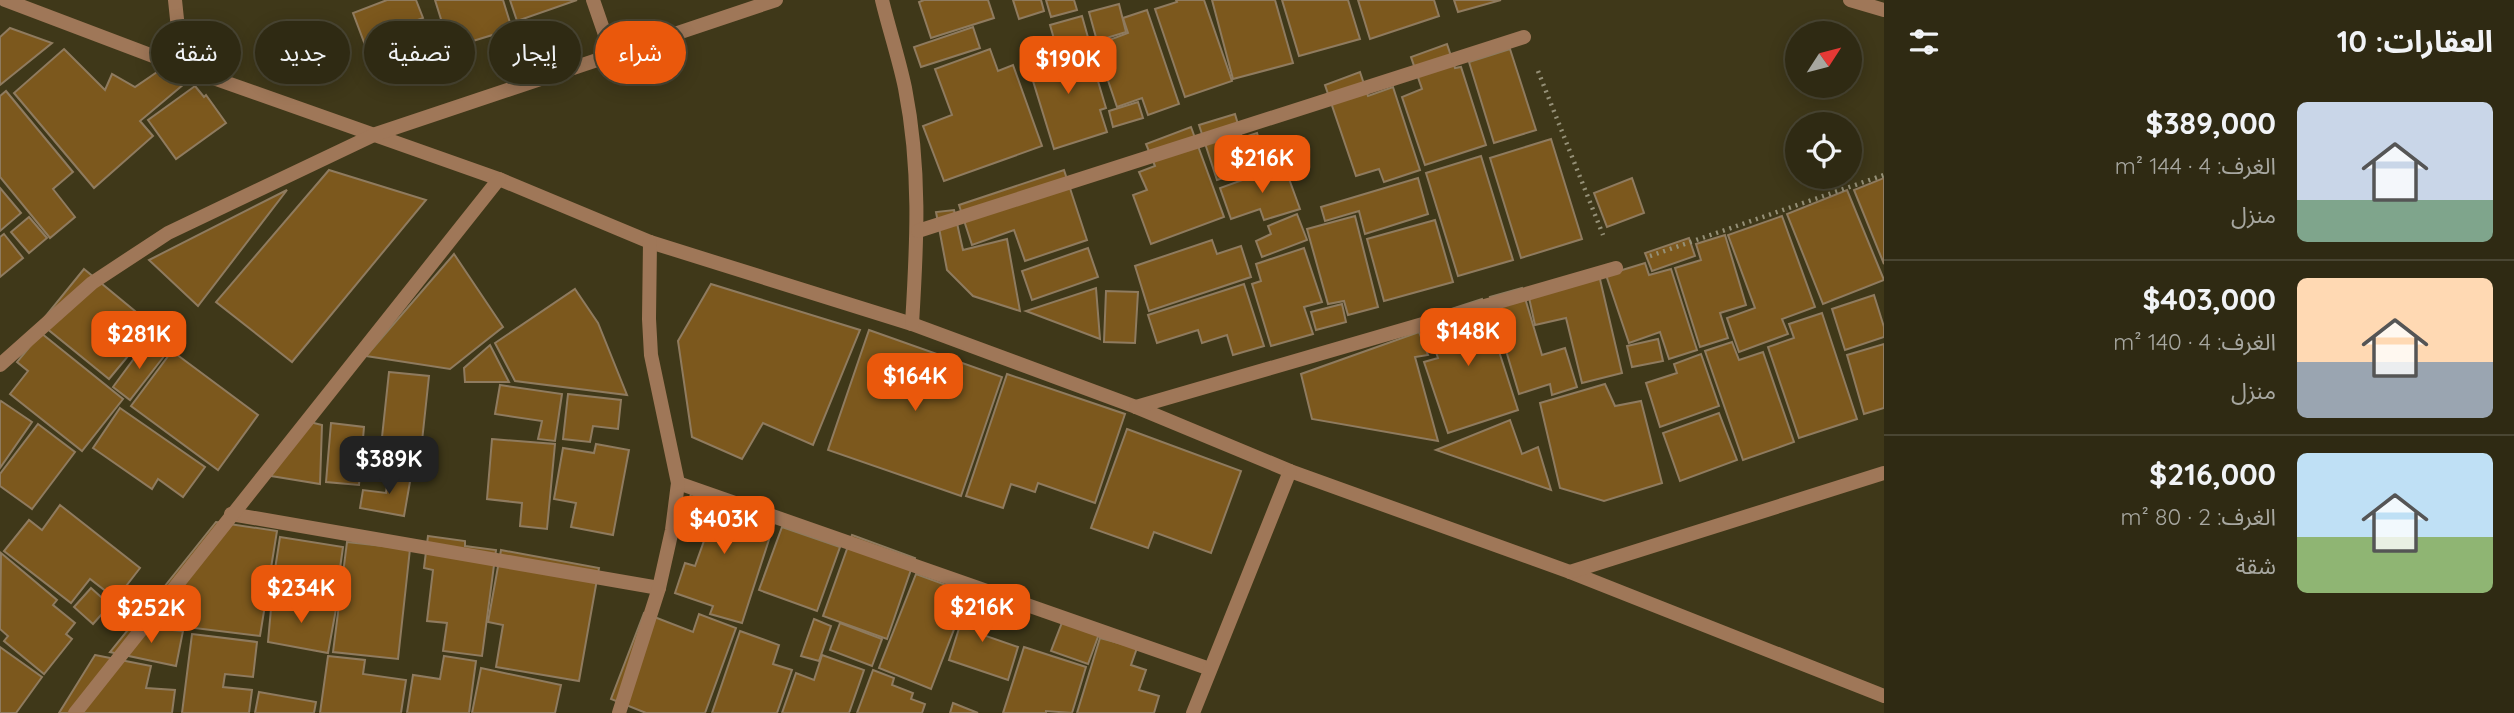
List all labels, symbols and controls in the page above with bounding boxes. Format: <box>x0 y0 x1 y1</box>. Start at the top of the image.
chip: شقة <box>151 21 241 84</box>
chip: جديد <box>255 21 350 84</box>
chip: تصفية <box>364 21 475 84</box>
chip: إيجار <box>489 21 581 84</box>
chip: شراء <box>595 21 686 84</box>
north arrow <box>1785 21 1862 98</box>
map controls <box>1785 21 1862 189</box>
text: العقارات: 10 <box>2337 22 2493 60</box>
icon: filters <box>1905 23 1943 61</box>
pin: $190K <box>1019 36 1117 96</box>
text: $190K <box>1036 44 1100 73</box>
text: $389,000 <box>2146 104 2276 142</box>
button: locate <box>1785 112 1862 189</box>
icon: home <box>2353 130 2437 214</box>
pin: $216K <box>1213 136 1311 195</box>
text: $216K <box>1230 143 1294 172</box>
text: الغرف: 4 · 144 m² <box>2115 151 2276 180</box>
text: منزل <box>2231 200 2276 229</box>
text: $403,000 <box>2142 280 2276 318</box>
icon: home <box>2353 306 2437 390</box>
pin: $148K <box>1419 308 1517 368</box>
pin: $281K <box>90 312 188 371</box>
text: $148K <box>1436 316 1500 345</box>
text: $281K <box>107 319 171 348</box>
text: الغرف: 4 · 140 m² <box>2113 327 2276 356</box>
pin: $164K <box>866 354 964 413</box>
text: $164K <box>883 361 947 390</box>
text: منزل <box>2231 376 2276 405</box>
pin: $389K <box>340 436 438 496</box>
text: $389K <box>356 444 422 473</box>
text: $216,000 <box>2149 455 2276 493</box>
icon: home <box>2353 481 2437 565</box>
pin: $403K <box>675 496 773 556</box>
text: الغرف: 2 · 80 m² <box>2120 502 2276 531</box>
text: $403K <box>690 504 758 533</box>
text: شقة <box>2235 551 2276 580</box>
pin: $234K <box>252 566 350 625</box>
text: $234K <box>267 573 335 602</box>
pin: $216K <box>933 584 1031 644</box>
pin: $252K <box>102 586 200 645</box>
text: $216K <box>950 592 1014 621</box>
text: $252K <box>117 593 185 622</box>

